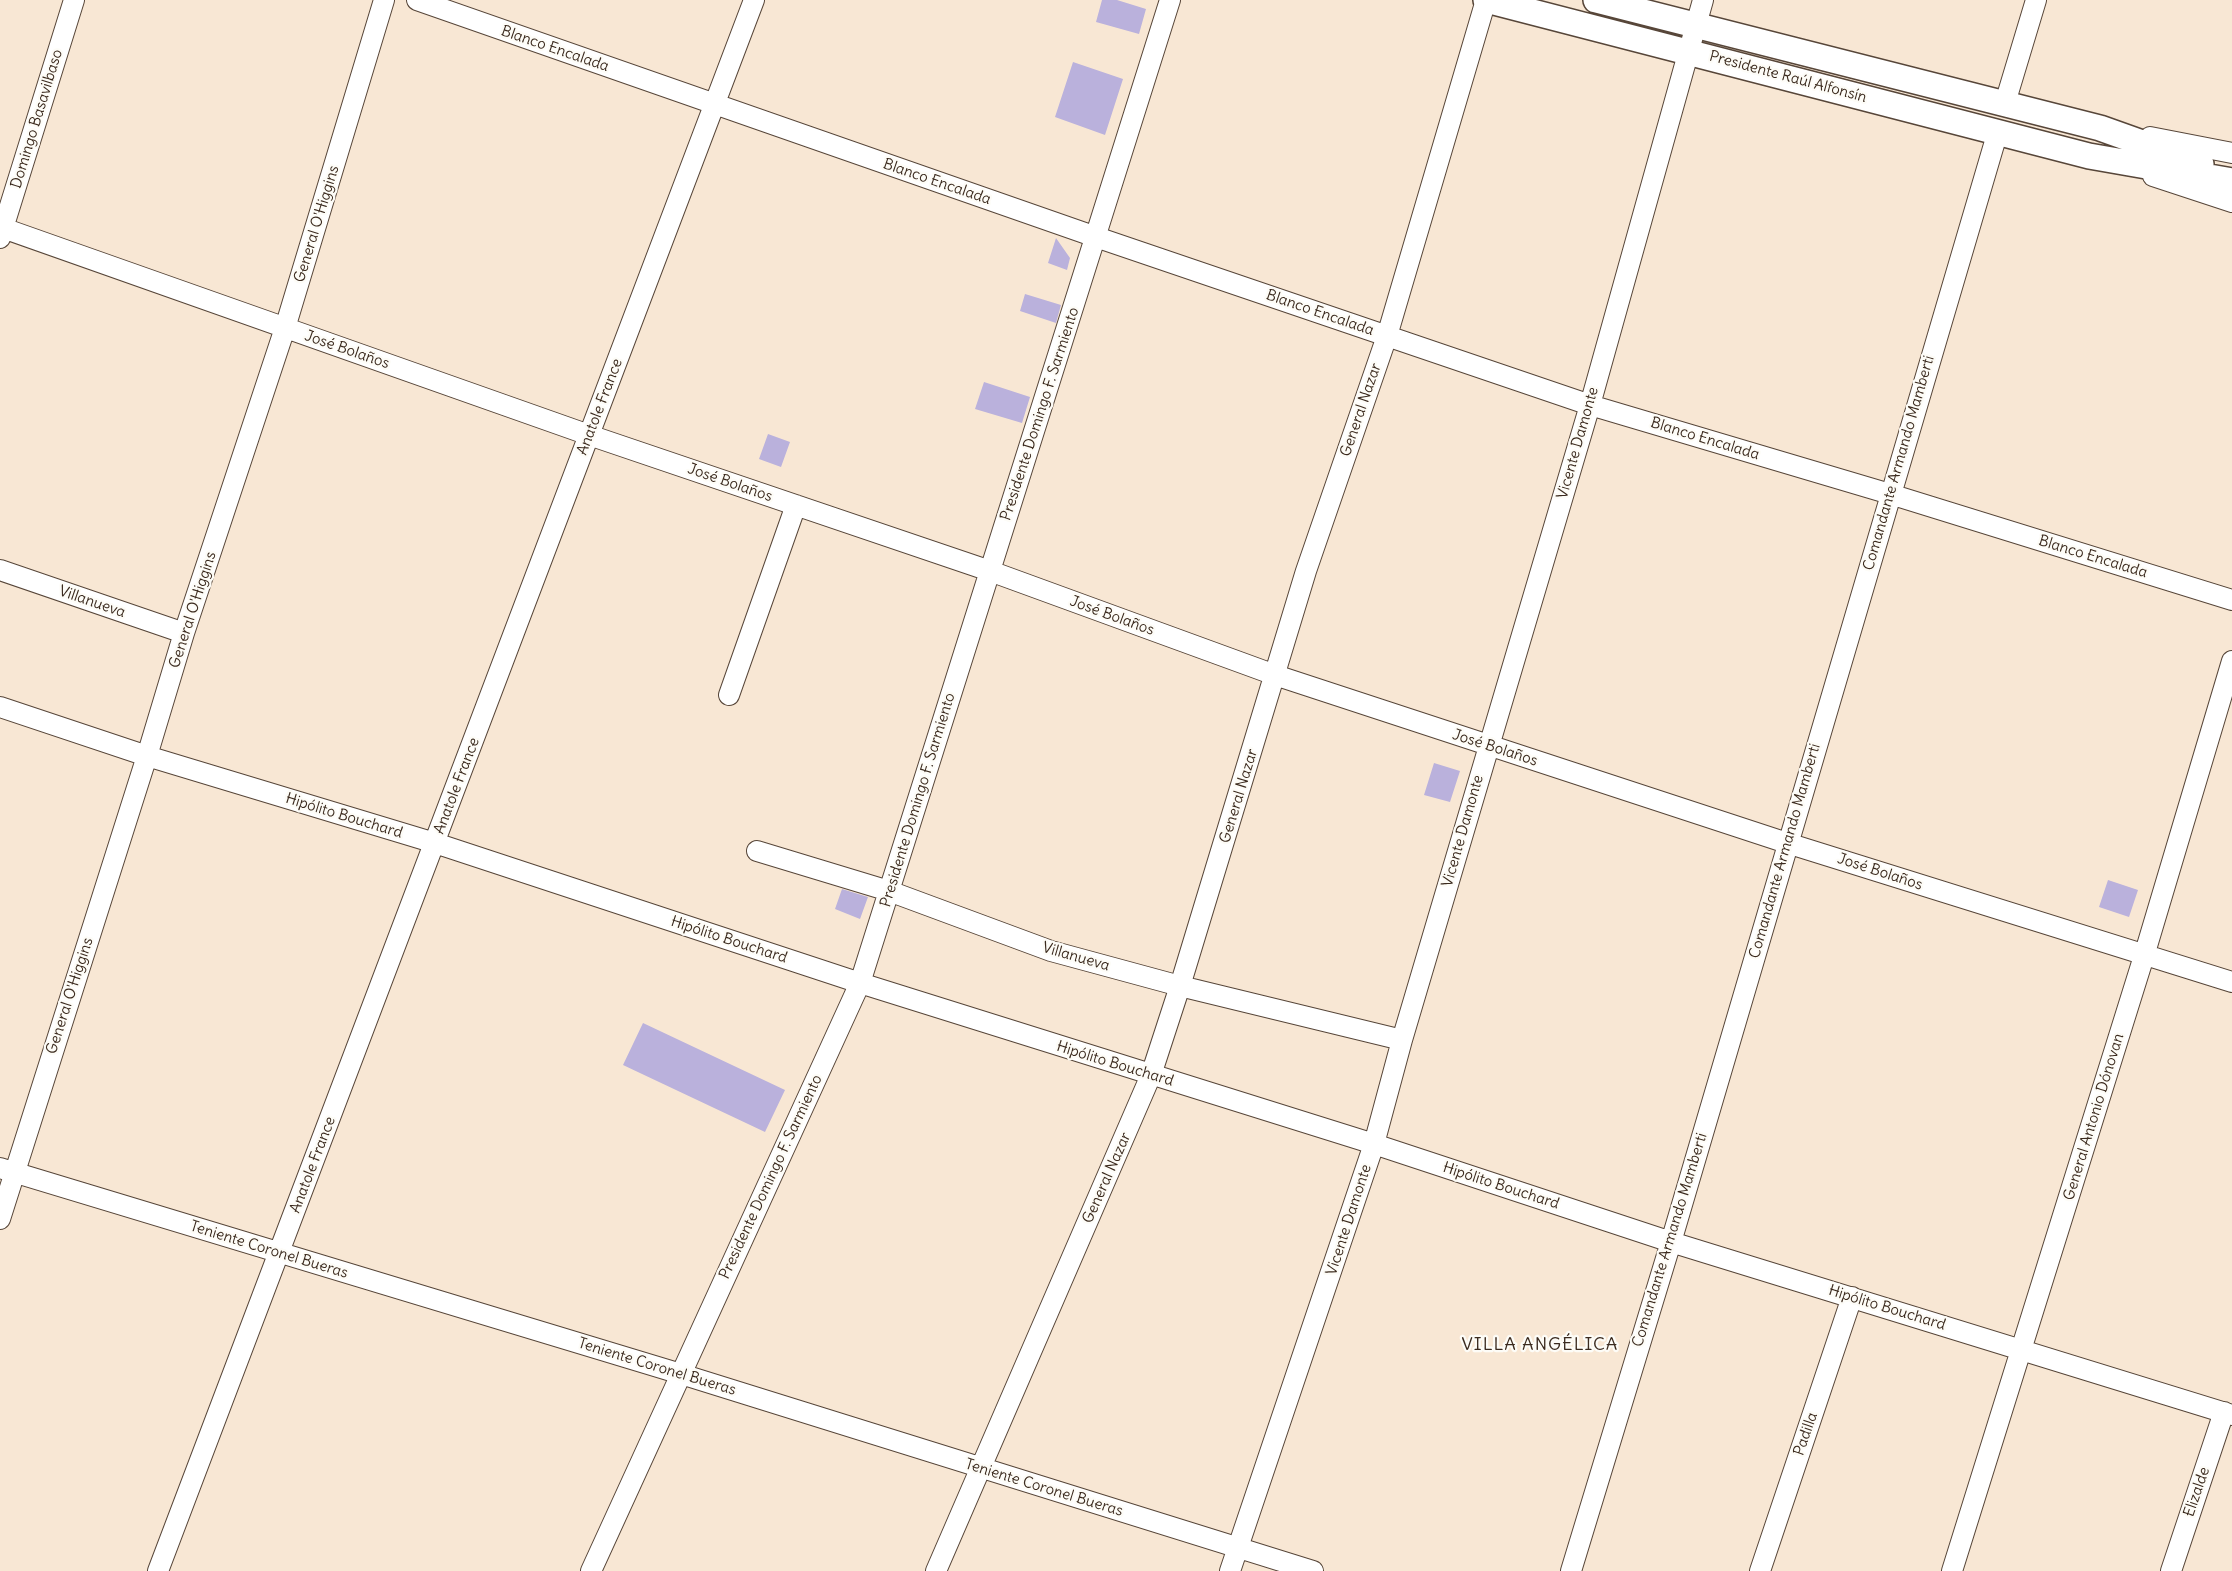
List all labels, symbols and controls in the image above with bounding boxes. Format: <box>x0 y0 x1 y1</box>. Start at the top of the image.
street label: Blanco Encalada <box>499 22 611 76</box>
street label: Domingo Basavilbaso <box>7 47 67 191</box>
street label: Presidente Raúl Alfonsín <box>1707 47 1869 107</box>
street label: Blanco Encalada <box>881 155 993 209</box>
street label: General O'Higgins <box>291 163 343 285</box>
street label: Blanco Encalada <box>1264 286 1376 340</box>
street label: Presidente Domingo F. Sarmiento <box>997 305 1083 523</box>
street label: José Bolaños <box>302 327 392 373</box>
street label: Comandante Armando Mamberti <box>1860 353 1938 573</box>
street label: Anatole France <box>573 356 627 458</box>
street label: General Nazar <box>1337 361 1385 459</box>
street label: Vicente Damonte <box>1553 385 1603 501</box>
street label: Blanco Encalada <box>1648 414 1762 464</box>
street label: José Bolaños <box>685 460 775 506</box>
street label: Blanco Encalada <box>2036 532 2150 582</box>
street label: General O'Higgins <box>166 550 220 670</box>
street label: Villanueva <box>56 582 128 622</box>
street label: José Bolaños <box>1067 592 1157 640</box>
street label: Presidente Domingo F. Sarmiento <box>877 691 959 909</box>
street label: José Bolaños <box>1450 726 1540 770</box>
street label: Anatole France <box>430 735 484 837</box>
street label: Comandante Armando Mamberti <box>1746 741 1824 961</box>
street label: General Nazar <box>1216 747 1262 845</box>
street label: Vicente Damonte <box>1438 773 1488 889</box>
street label: Hipólito Bouchard <box>283 790 405 842</box>
street label: José Bolaños <box>1835 850 1925 894</box>
street label: Hipólito Bouchard <box>668 913 790 967</box>
street label: General O'Higgins <box>43 936 97 1056</box>
street label: Villanueva <box>1040 939 1112 975</box>
street label: General Antonio Dónovan <box>2060 1031 2128 1203</box>
street label: Hipólito Bouchard <box>1054 1038 1176 1090</box>
street label: Presidente Domingo F. Sarmiento <box>716 1072 826 1282</box>
street label: Anatole France <box>286 1114 340 1216</box>
street label: General Nazar <box>1079 1130 1135 1226</box>
street label: Comandante Armando Mamberti <box>1629 1131 1711 1349</box>
street label: Hipólito Bouchard <box>1440 1159 1562 1213</box>
street label: Vicente Damonte <box>1323 1162 1375 1278</box>
street label: Teniente Coronel Bueras <box>188 1217 350 1283</box>
street label: Hipólito Bouchard <box>1826 1282 1948 1334</box>
street label: Teniente Coronel Bueras <box>576 1334 738 1400</box>
district label: VILLA ANGÉLICA <box>1460 1334 1620 1356</box>
street label: Padilla <box>1790 1410 1822 1458</box>
street label: Teniente Coronel Bueras <box>963 1455 1125 1521</box>
street label: Elizalde <box>2180 1465 2214 1519</box>

